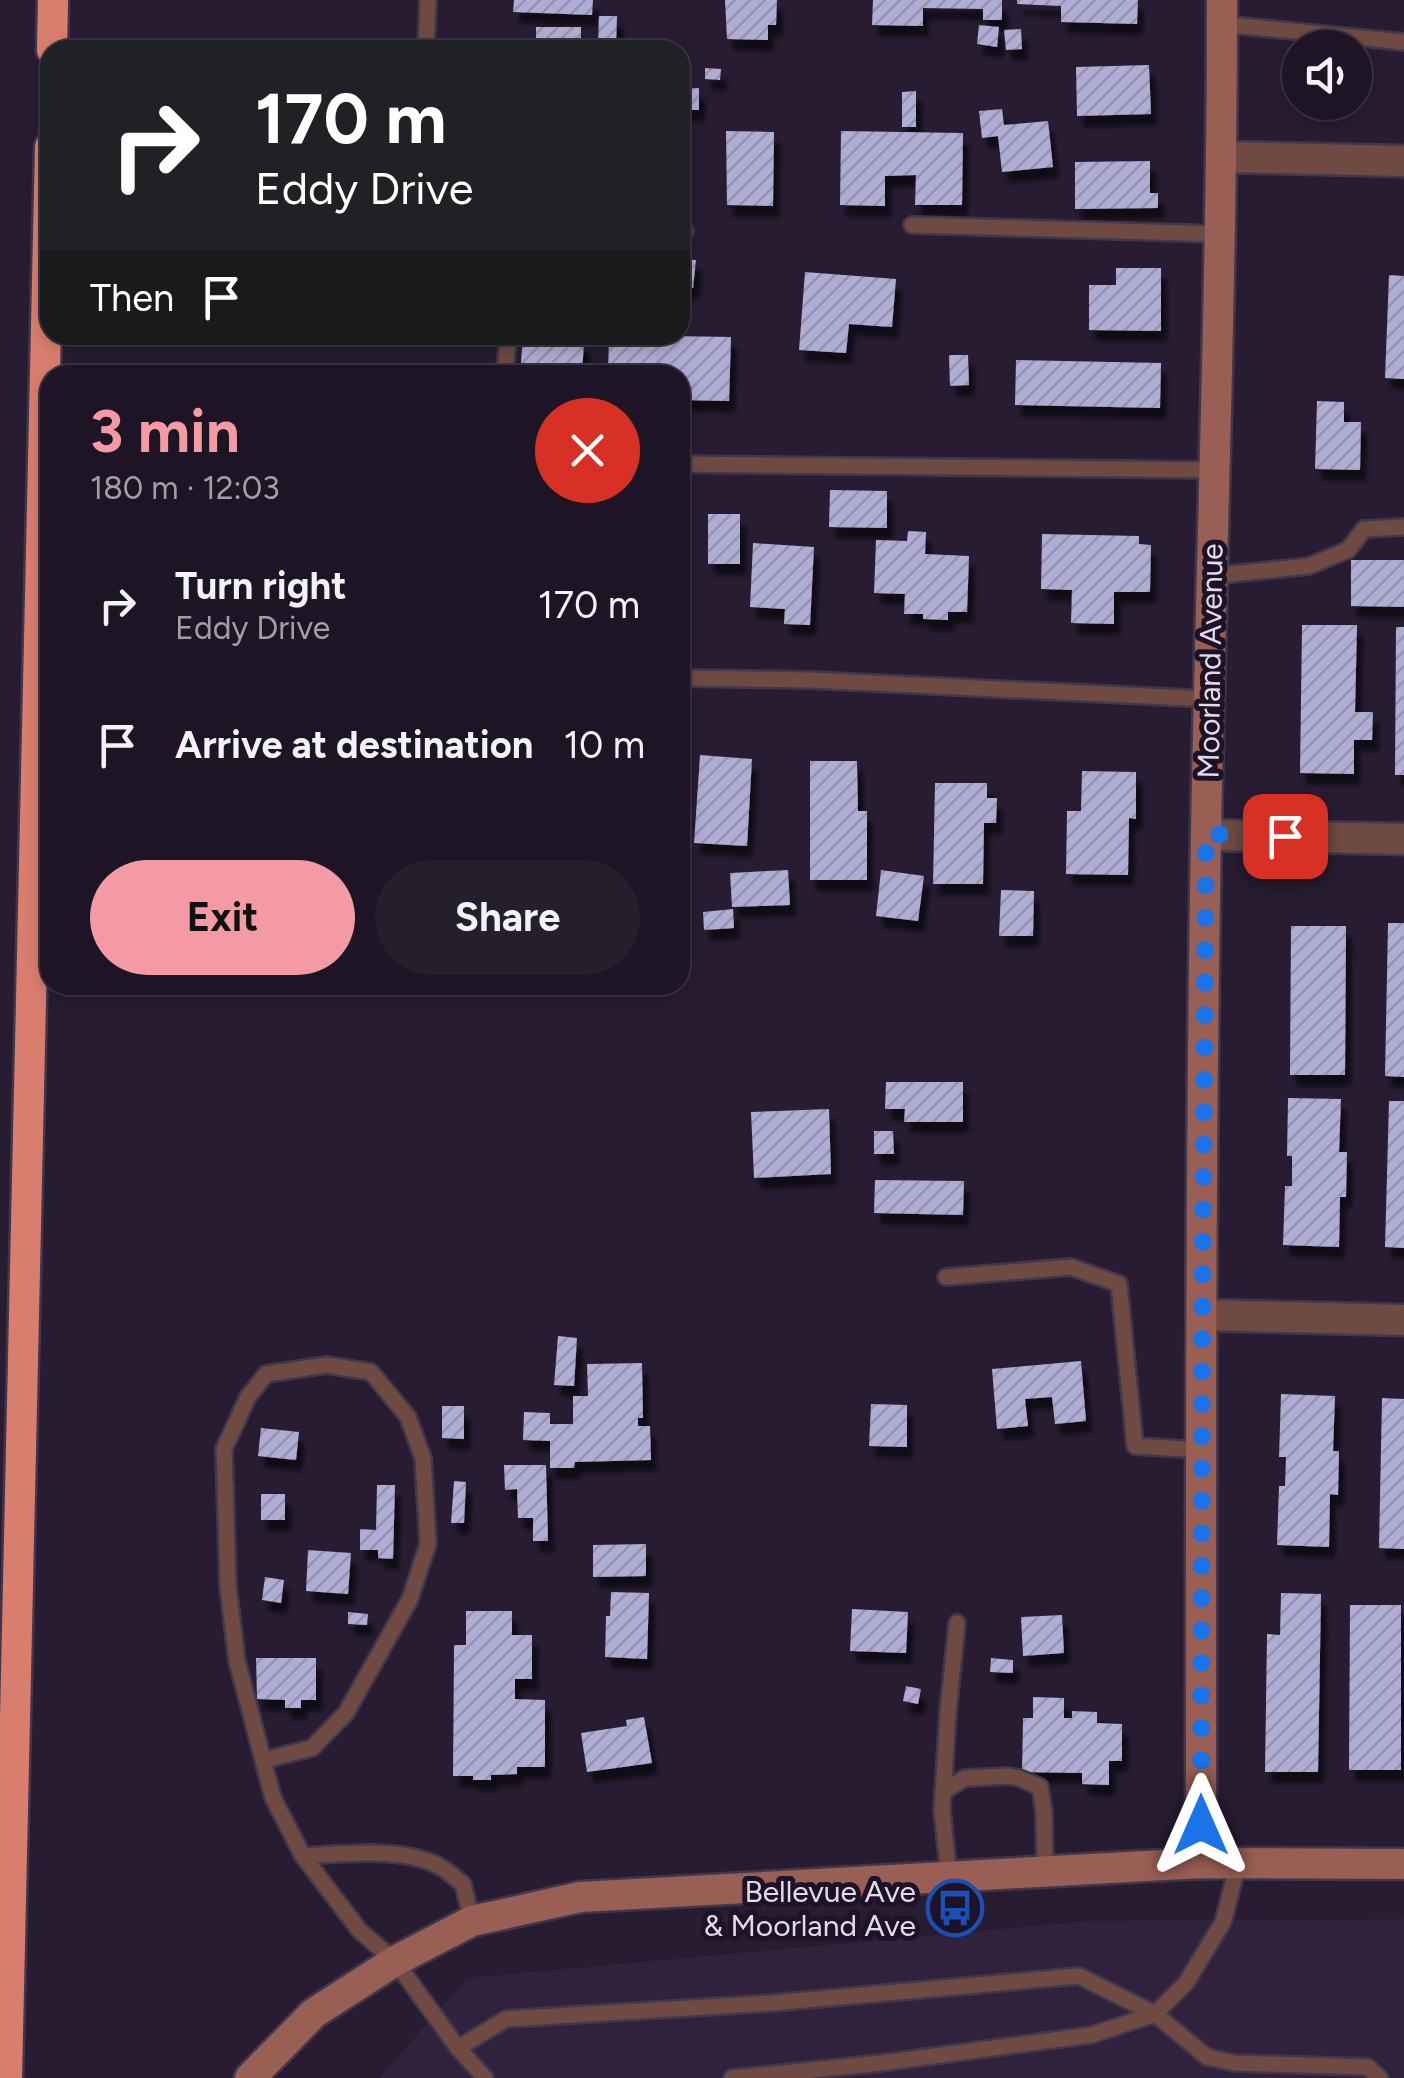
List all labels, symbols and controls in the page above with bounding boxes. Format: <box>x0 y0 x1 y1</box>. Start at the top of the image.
map controls <box>1282 30 1372 120</box>
button: sound <box>1282 30 1372 120</box>
text: 170 m <box>255 76 447 161</box>
icon: right <box>90 80 220 210</box>
text: Eddy Drive <box>255 161 473 215</box>
icon: arrive <box>194 270 249 325</box>
text: Then <box>90 275 174 321</box>
text: 3 min <box>90 395 240 467</box>
button: close <box>535 398 640 503</box>
text: 180 m · 12:03 <box>90 469 280 507</box>
street label: Moorland Avenue <box>1189 543 1231 779</box>
text: Turn right <box>175 563 347 609</box>
icon: right <box>90 578 145 633</box>
text: 170 m <box>538 582 640 628</box>
text: Eddy Drive <box>175 609 330 647</box>
icon: arrive <box>90 718 145 773</box>
text: Arrive at destination <box>175 722 533 768</box>
text: 10 m <box>563 722 645 768</box>
pin <box>1243 794 1328 879</box>
icon: arrive <box>1258 809 1313 864</box>
button: Exit <box>90 860 355 975</box>
button: Share <box>375 860 640 975</box>
position arrow <box>1149 1773 1253 1877</box>
place label: Bellevue Ave & Moorland Ave <box>704 1873 916 1944</box>
bus stop icon: Bellevue Ave & Moorland Ave <box>925 1878 985 1938</box>

